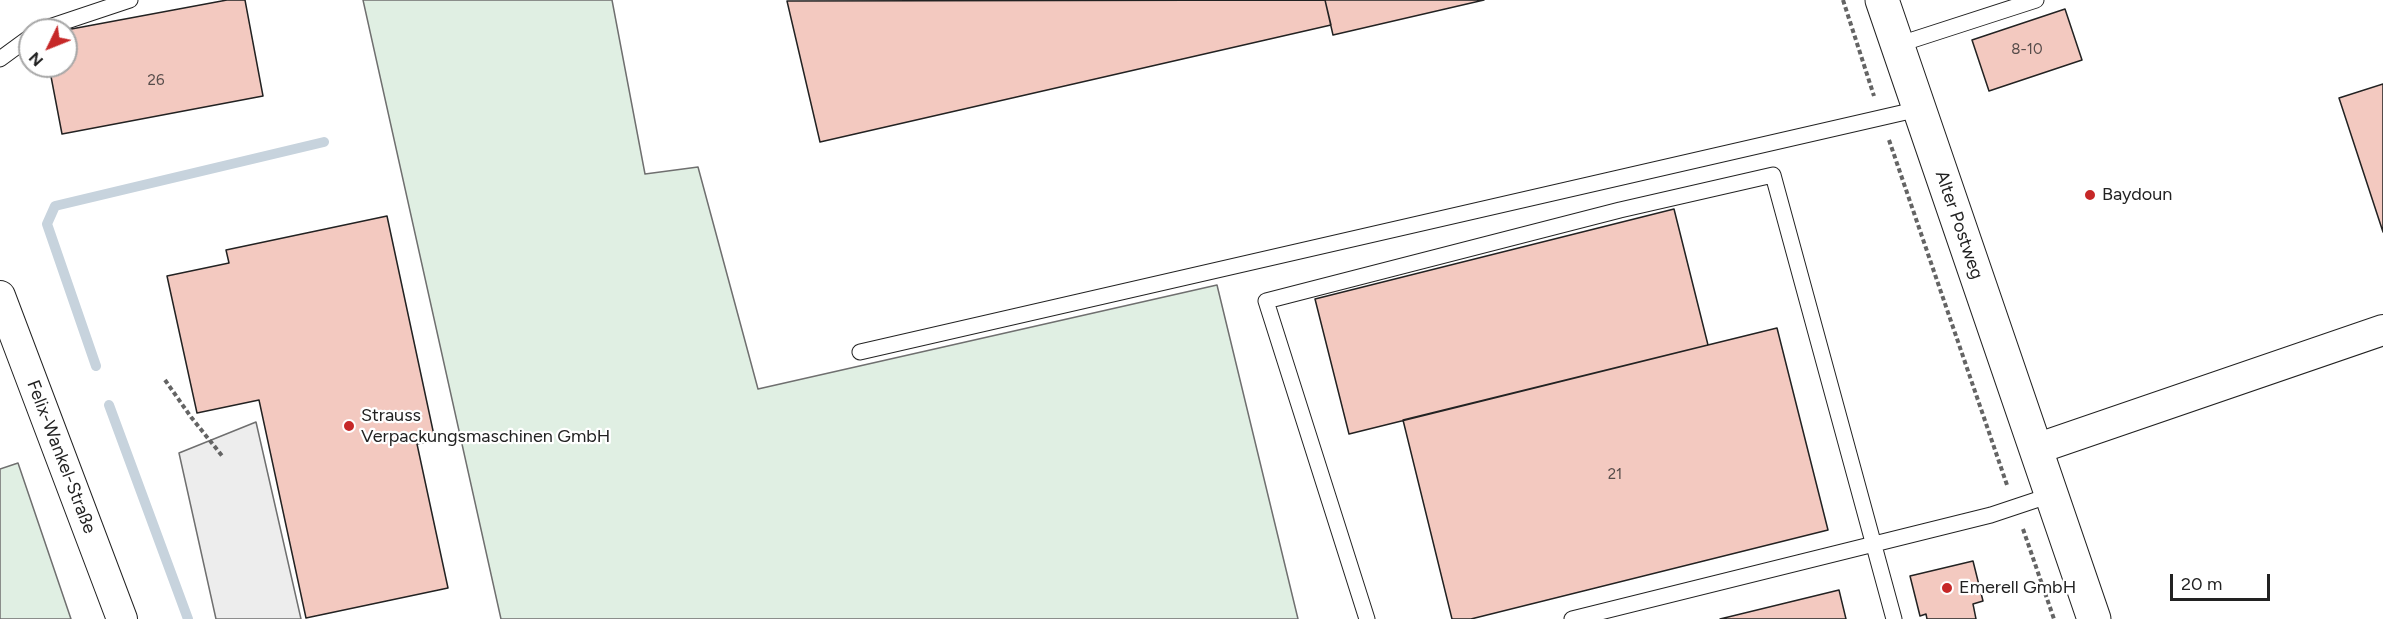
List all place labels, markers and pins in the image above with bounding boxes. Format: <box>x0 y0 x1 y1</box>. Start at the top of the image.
place label: Baydoun <box>2102 184 2172 206</box>
marker: Baydoun <box>2083 188 2097 202</box>
place label: Strauss Verpackungsmaschinen GmbH <box>361 405 610 448</box>
marker: Strauss Verpackungsmaschinen GmbH <box>342 419 356 433</box>
place label: Emerell GmbH <box>1959 577 2076 599</box>
marker: Emerell GmbH <box>1940 581 1954 595</box>

